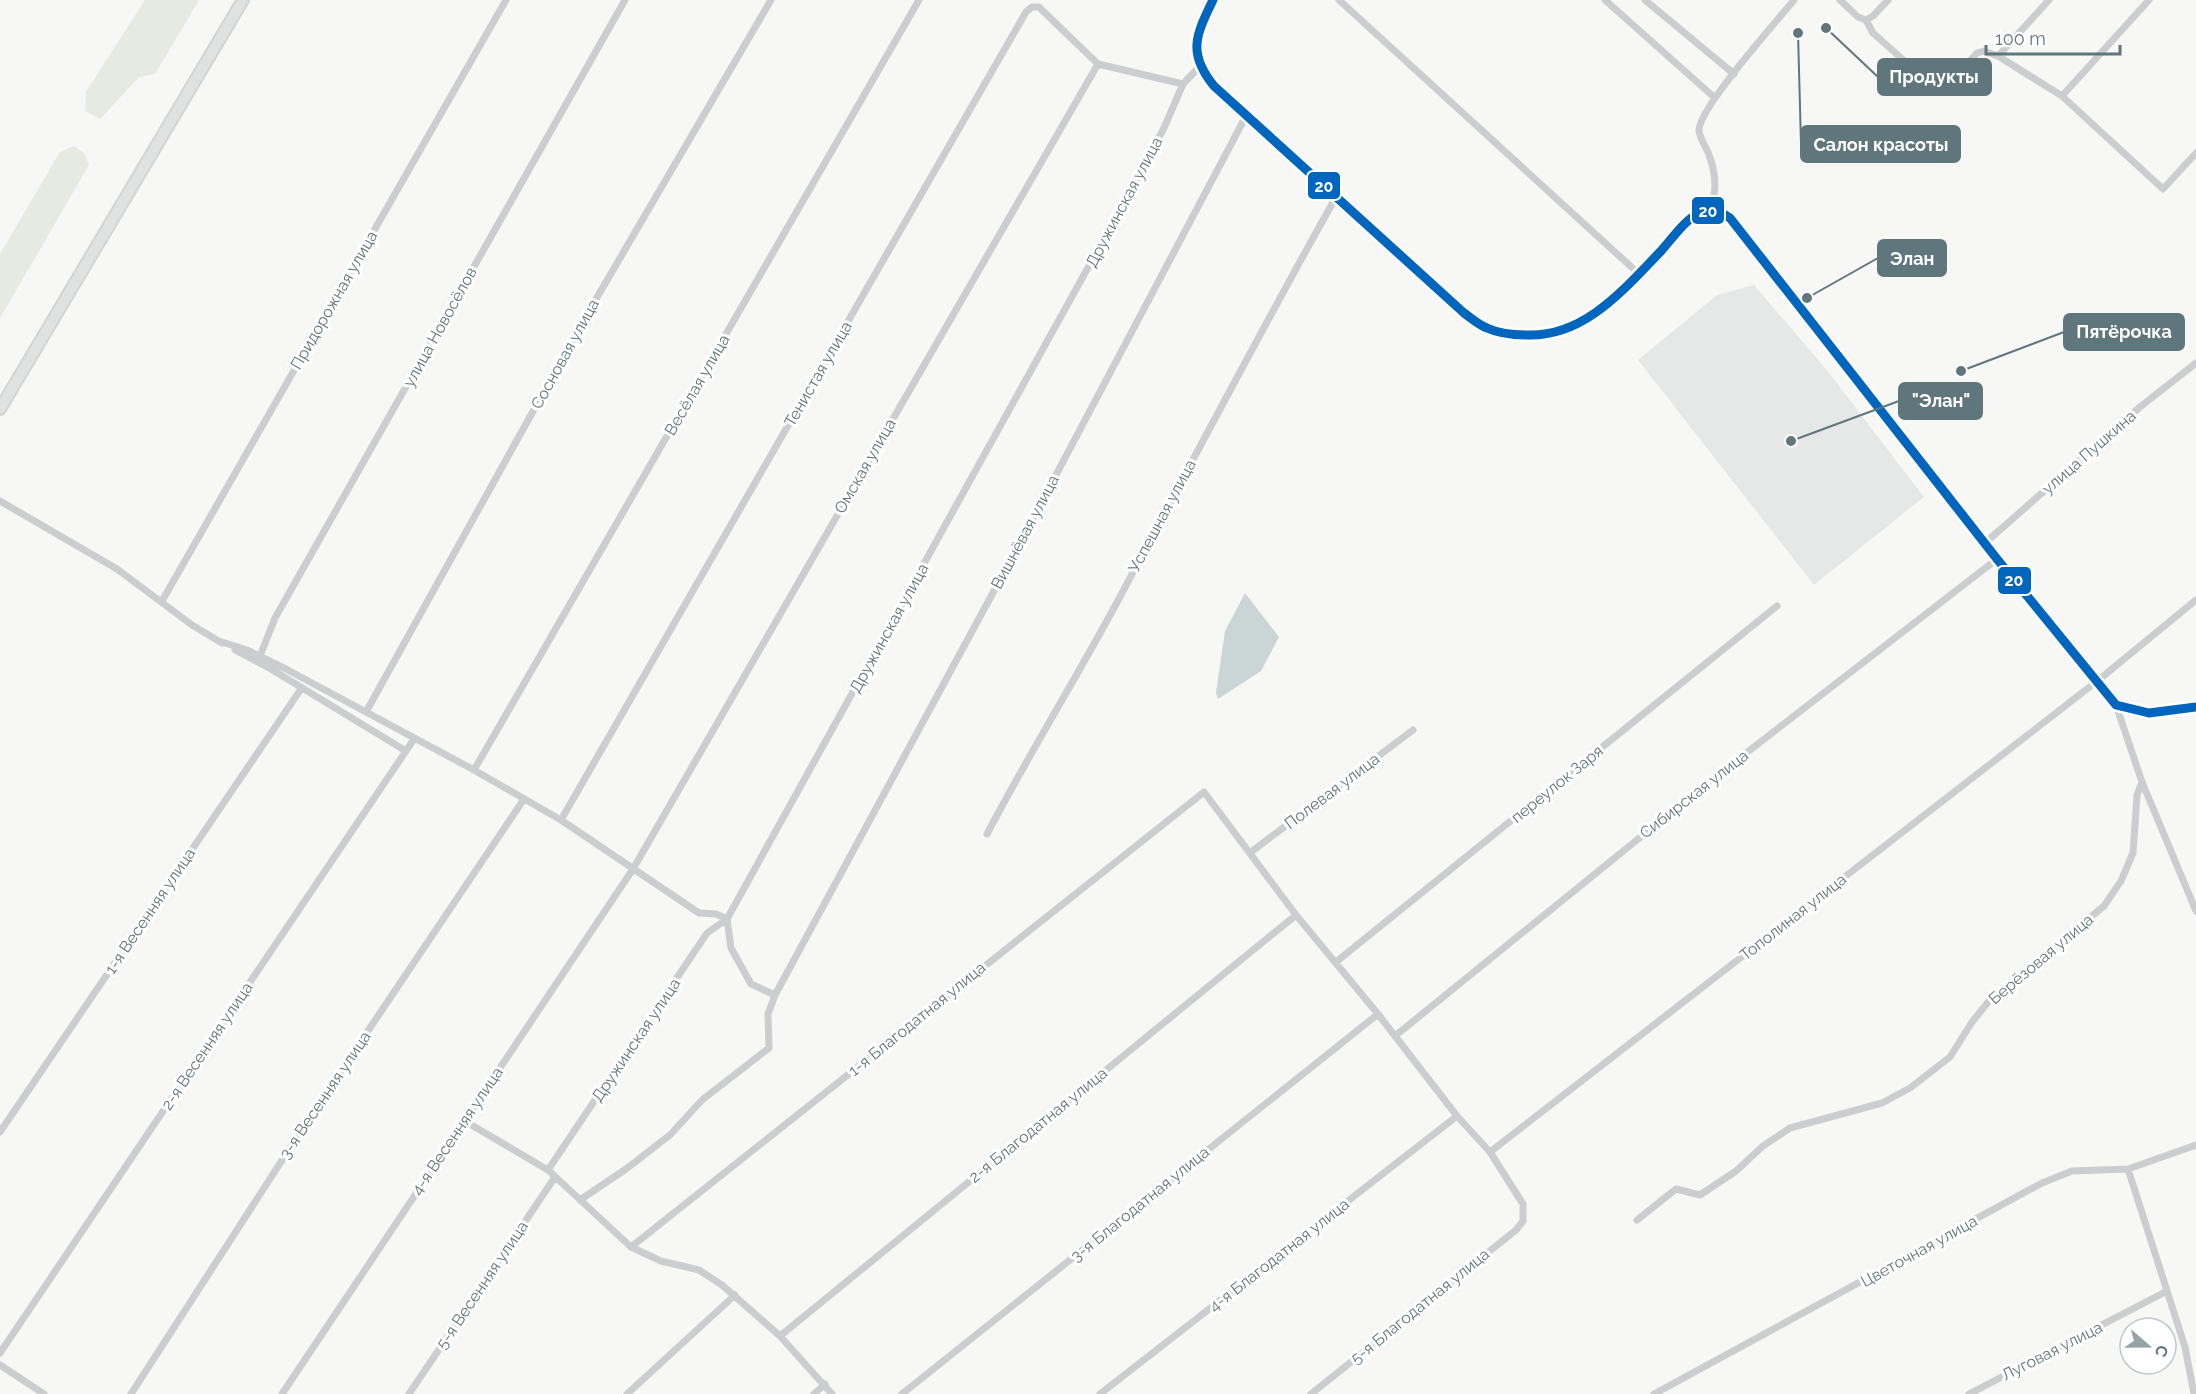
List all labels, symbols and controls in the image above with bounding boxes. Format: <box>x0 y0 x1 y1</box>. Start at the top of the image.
scale bar <box>1986 18 2120 56</box>
text: 100 m <box>1995 28 2046 49</box>
callout: Продукты <box>1878 59 1991 95</box>
text: Продукты <box>1889 66 1979 87</box>
callout: Салон красоты <box>1801 126 1960 162</box>
street label: Дружинская улица <box>1082 134 1166 270</box>
text: Салон красоты <box>1813 134 1949 155</box>
line badge: 20 <box>1307 171 1341 200</box>
text: 20 <box>1315 177 1334 196</box>
line badge: 20 <box>1691 196 1725 225</box>
text: 20 <box>1699 202 1718 221</box>
street label: Придорожная улица <box>287 227 381 373</box>
callout: Элан <box>1878 240 1946 276</box>
text: Элан <box>1890 248 1934 269</box>
street label: улица Новосёлов <box>399 264 481 390</box>
street label: Сосновая улица <box>527 296 603 412</box>
callout: Пятёрочка <box>2064 314 2184 350</box>
street label: Тенистая улица <box>780 318 856 430</box>
text: Пятёрочка <box>2076 321 2172 342</box>
street label: Весёлая улица <box>660 331 734 439</box>
callout: "Элан" <box>1899 383 1982 419</box>
text: "Элан" <box>1912 390 1970 411</box>
street label: улица Пушкина <box>2038 406 2140 498</box>
street label: Омская улица <box>830 415 900 517</box>
street label: Успешная улица <box>1124 456 1200 576</box>
street label: Вишнёвая улица <box>987 472 1063 592</box>
street label: Дружинская улица <box>846 560 932 696</box>
line badge: 20 <box>1997 566 2032 595</box>
text: 20 <box>2005 571 2024 590</box>
street label: переулок Заря <box>1507 741 1607 827</box>
street label: Сибирская улица <box>1636 746 1752 842</box>
street label: Полевая улица <box>1281 749 1383 833</box>
street label: 1-я Весенняя улица <box>101 844 199 978</box>
street label: Тополиная улица <box>1736 870 1850 964</box>
street label: Берёзовая улица <box>1985 910 2097 1008</box>
street label: 1-я Благодатная улица <box>845 958 989 1080</box>
street label: Дружинская улица <box>588 975 684 1105</box>
street label: 2-я Весенняя улица <box>157 979 257 1113</box>
street label: 3-я Весенняя улица <box>275 1028 375 1162</box>
street label: 4-я Весенняя улица <box>407 1063 507 1199</box>
street label: 2-я Благодатная улица <box>965 1063 1111 1187</box>
street label: 3-я Благодатная улица <box>1067 1142 1213 1266</box>
street label: 4-я Благодатная улица <box>1205 1194 1353 1316</box>
street label: Цветочная улица <box>1857 1211 1981 1291</box>
street label: 5-я Весенняя улица <box>432 1217 532 1353</box>
street label: 5-я Благодатная улица <box>1347 1244 1493 1368</box>
north arrow <box>2118 1316 2178 1376</box>
street label: Луговая улица <box>1998 1317 2106 1385</box>
text: С <box>2151 1343 2172 1359</box>

